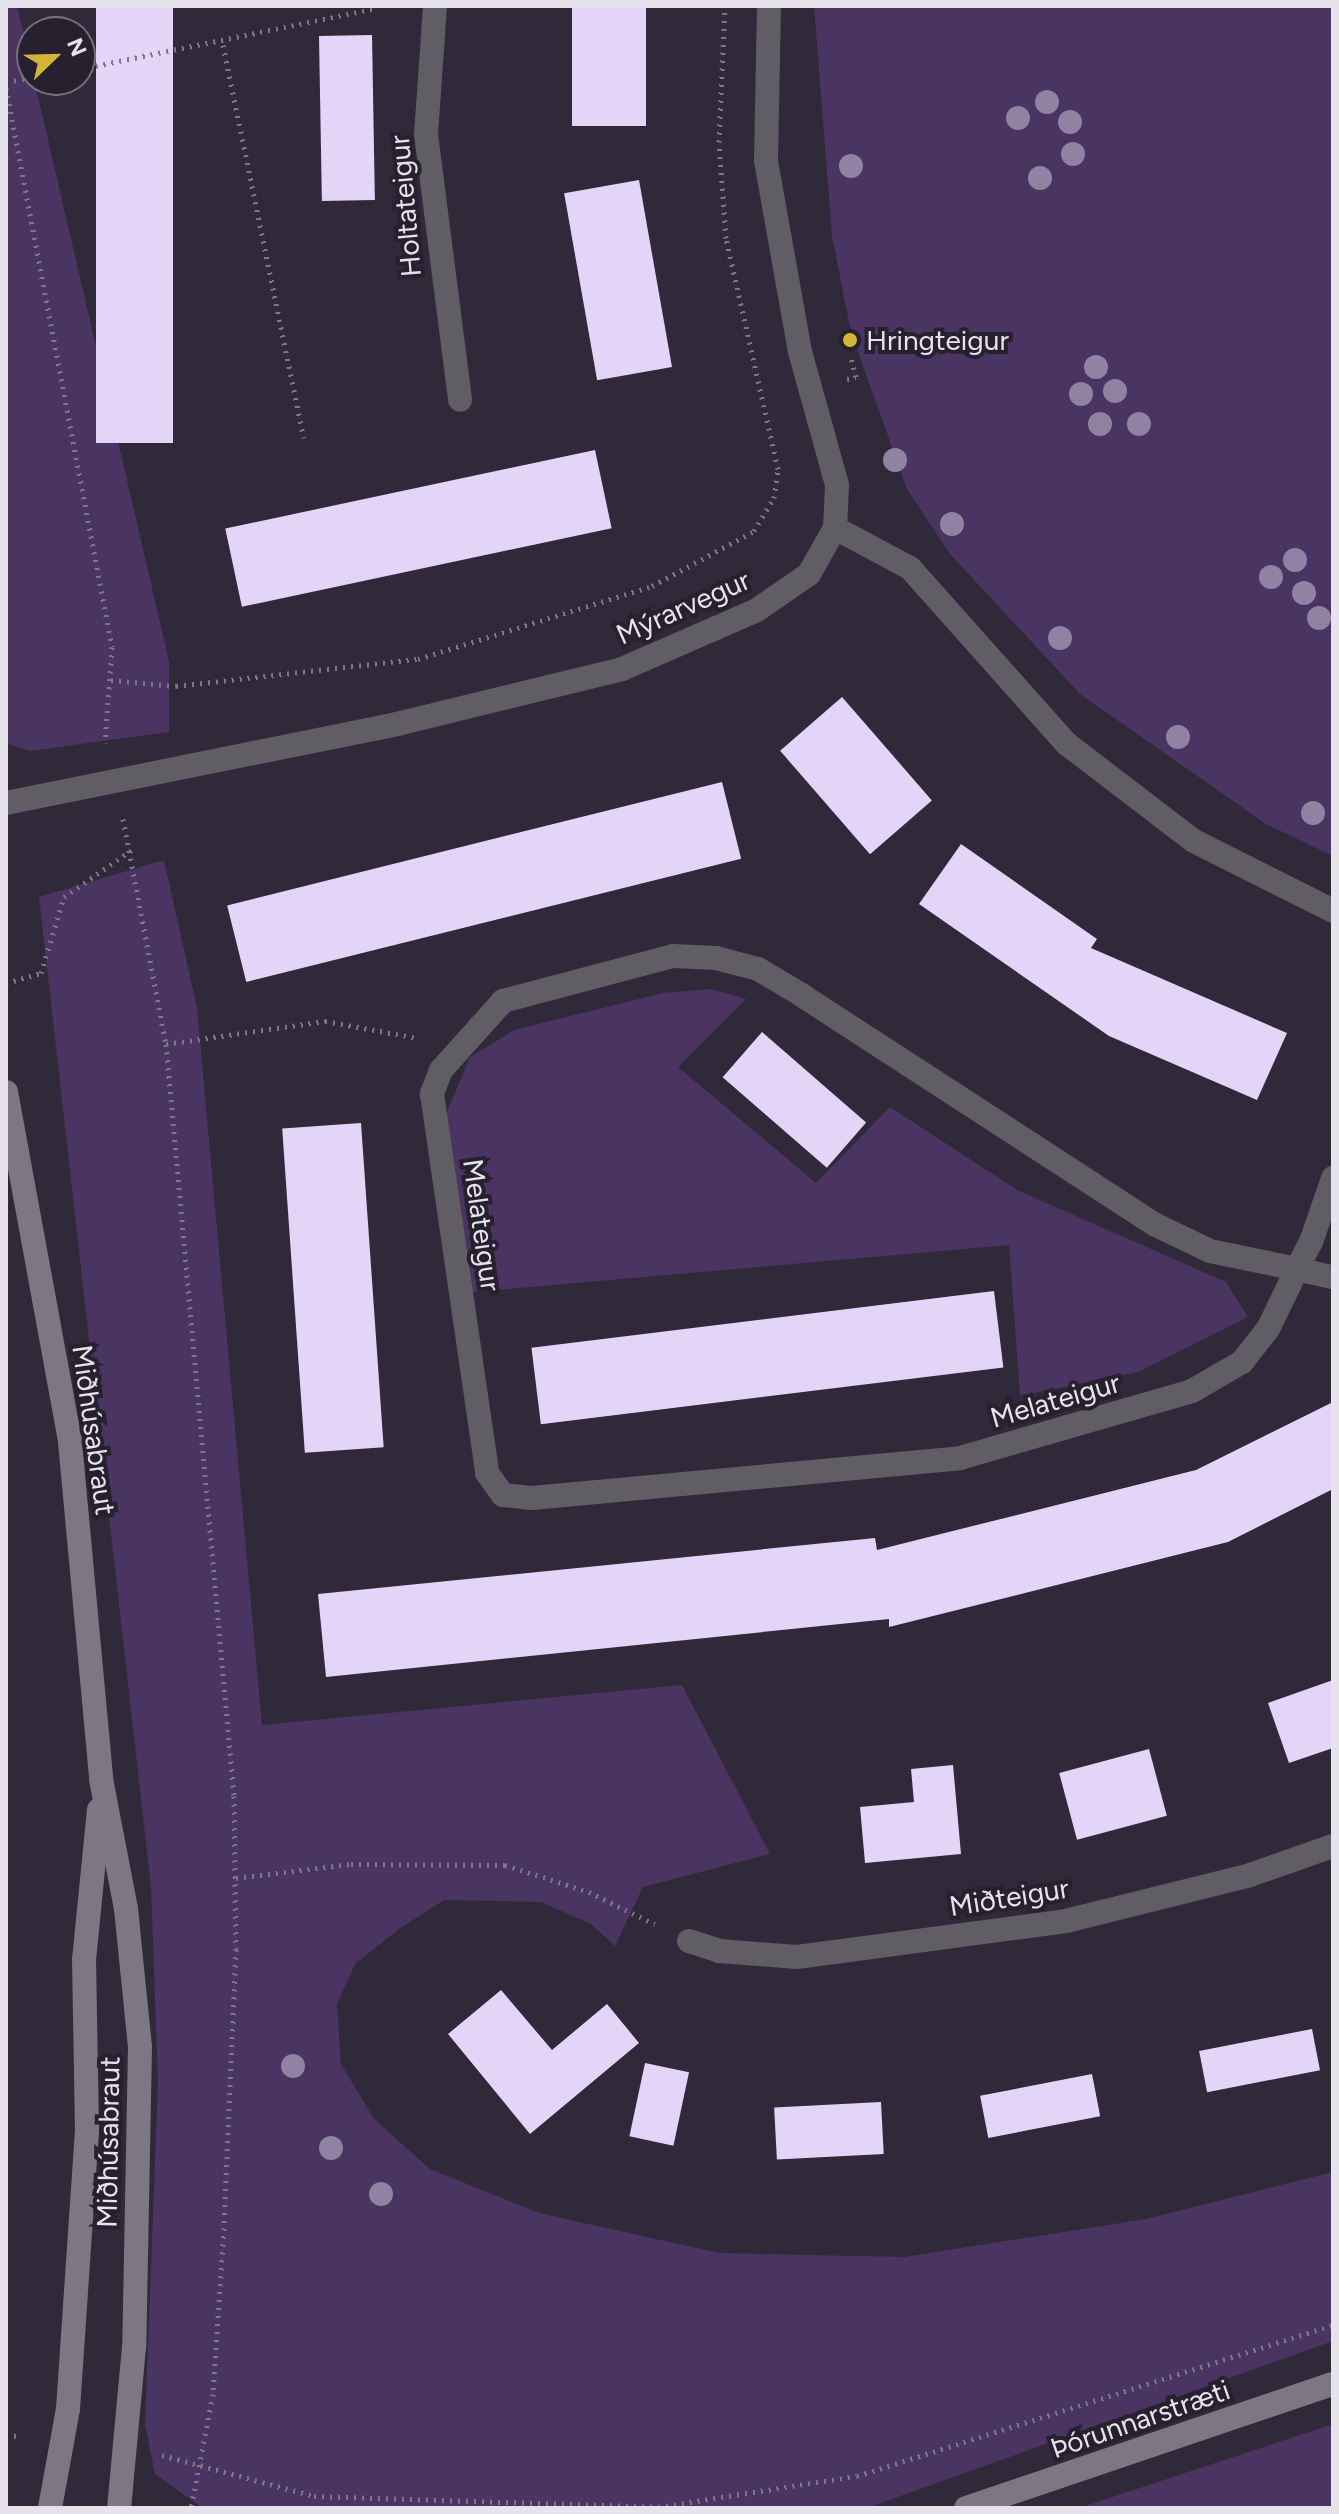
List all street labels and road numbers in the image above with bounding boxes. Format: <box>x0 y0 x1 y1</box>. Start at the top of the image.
street label: Holtateigur <box>382 134 428 278</box>
street label: Mýrarvegur <box>611 563 755 651</box>
street label: Melateigur <box>456 1157 508 1293</box>
street label: Miðhúsabraut <box>65 1343 123 1517</box>
street label: Melateigur <box>986 1365 1124 1435</box>
street label: Miðteigur <box>947 1871 1071 1923</box>
street label: Miðhúsabraut <box>90 2056 126 2228</box>
street label: Þórunnarstræti <box>1046 2373 1234 2465</box>

